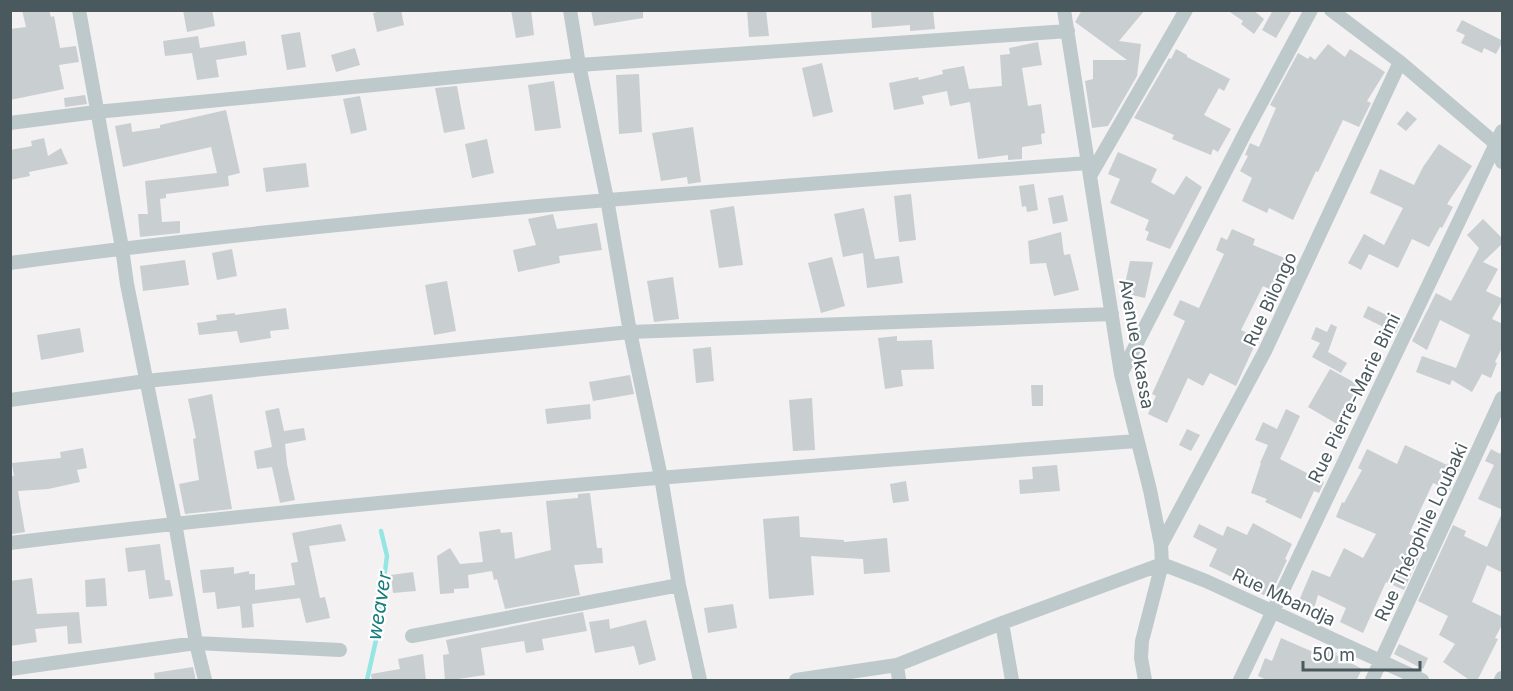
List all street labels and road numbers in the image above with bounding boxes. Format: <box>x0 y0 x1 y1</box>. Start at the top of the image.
street label: Rue Bilongo <box>1239 249 1301 349</box>
street label: Avenue Okassa <box>1115 278 1159 410</box>
street label: Rue Pierre-Marie Bimi <box>1304 310 1404 486</box>
street label: Rue Théophile Loubaki <box>1370 439 1472 625</box>
street label: Rue Mbandja <box>1229 564 1339 630</box>

